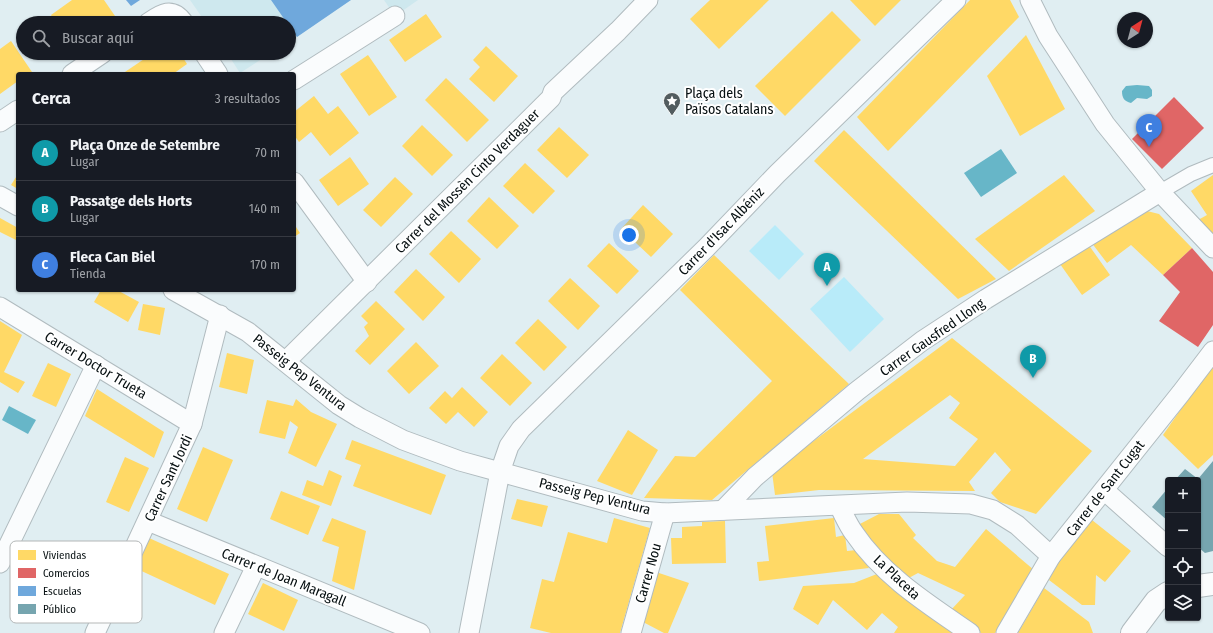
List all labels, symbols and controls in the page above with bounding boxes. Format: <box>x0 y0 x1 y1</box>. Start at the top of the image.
north arrow <box>1117 12 1153 48</box>
search box <box>16 16 296 60</box>
icon: search <box>30 27 52 49</box>
text: Buscar aquí <box>62 29 134 47</box>
place label: Plaça dels Països Catalans <box>685 85 773 118</box>
text: Cerca <box>32 88 71 109</box>
text: 3 resultados <box>215 91 280 106</box>
place icon: Plaça dels Països Catalans <box>662 91 682 116</box>
street label: Carrer del Mossèn Cinto Verdaguer <box>392 105 543 257</box>
pin: C <box>1136 114 1162 147</box>
text: Plaça Onze de Setembre <box>70 136 220 154</box>
text: A <box>41 145 49 160</box>
text: 70 m <box>255 145 280 160</box>
text: Lugar <box>70 154 99 169</box>
street label: Carrer d'Isac Albéniz <box>675 183 768 279</box>
text: Passatge dels Horts <box>70 192 192 210</box>
text: B <box>41 201 49 216</box>
text: 140 m <box>249 201 280 216</box>
text: Lugar <box>70 210 99 225</box>
your location <box>619 225 639 245</box>
text: Fleca Can Biel <box>70 248 155 266</box>
pin: A <box>814 253 840 286</box>
text: C <box>42 257 48 272</box>
text: 170 m <box>250 257 280 272</box>
text: Tienda <box>70 266 106 281</box>
street label: Carrer Gausfred Llong <box>877 295 988 380</box>
street label: Carrer Doctor Trueta <box>42 328 150 403</box>
street label: Passeig Pep Ventura <box>249 331 350 414</box>
pin: B <box>1020 345 1046 378</box>
street label: Carrer Sant Jordi <box>141 432 196 524</box>
street label: Carrer de Sant Cugat <box>1063 437 1148 540</box>
street label: Passeig Pep Ventura <box>537 474 653 519</box>
map controls <box>1165 477 1201 621</box>
button: + <box>1165 477 1201 513</box>
button: − <box>1165 513 1201 549</box>
legend <box>10 541 142 623</box>
street label: Carrer Nou <box>632 541 665 605</box>
street label: Carrer de Joan Maragall <box>219 545 349 610</box>
text: Viviendas <box>43 549 86 562</box>
button: locate <box>1165 549 1201 585</box>
street label: La Placeta <box>870 551 924 603</box>
text: Comercios <box>43 567 90 580</box>
text: Escuelas <box>43 585 82 598</box>
button: layers <box>1165 585 1201 621</box>
text: Público <box>43 603 76 616</box>

